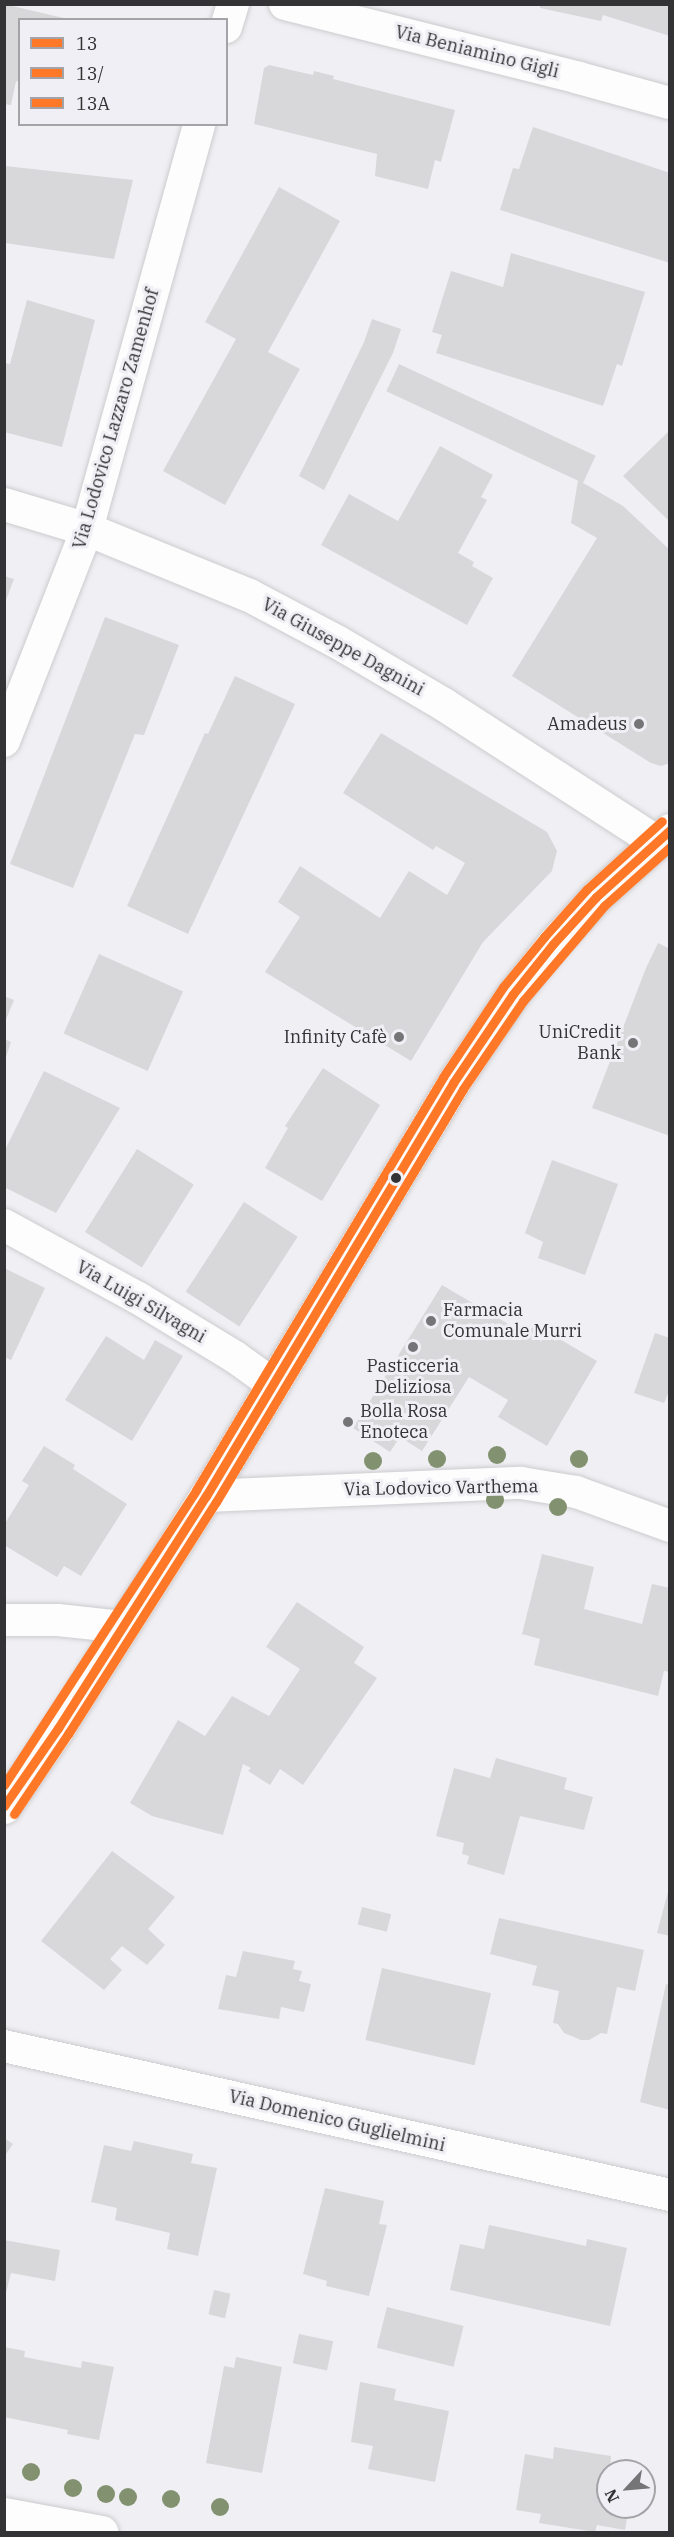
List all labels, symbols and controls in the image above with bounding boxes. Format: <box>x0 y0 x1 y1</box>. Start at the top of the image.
legend <box>18 18 228 126</box>
street label: Via Beniamino Gigli <box>393 21 561 83</box>
text: 13 <box>76 32 98 55</box>
text: 13/ <box>76 62 104 85</box>
text: 13A <box>76 92 110 115</box>
street label: Via Lodovico Lazzaro Zamenhof <box>68 286 164 552</box>
street label: Via Giuseppe Dagnini <box>258 593 428 701</box>
place label: Amadeus <box>547 713 627 735</box>
marker: Amadeus <box>632 717 646 731</box>
place label: UniCredit Bank <box>538 1022 621 1064</box>
place label: Infinity Cafè <box>284 1026 387 1048</box>
marker: Infinity Cafè <box>392 1030 406 1044</box>
marker: UniCredit Bank <box>626 1036 640 1050</box>
unlabelled marker <box>390 1172 402 1184</box>
street label: Via Luigi Silvagni <box>72 1256 210 1348</box>
place label: Farmacia Comunale Murri <box>443 1300 582 1342</box>
marker: Farmacia Comunale Murri <box>424 1314 438 1328</box>
marker: Pasticceria Deliziosa <box>406 1340 420 1354</box>
place label: Pasticceria Deliziosa <box>367 1356 459 1398</box>
place label: Bolla Rosa Enoteca <box>360 1401 448 1444</box>
marker: Bolla Rosa Enoteca <box>341 1415 355 1429</box>
street label: Via Lodovico Varthema <box>343 1476 539 1500</box>
street label: Via Domenico Guglielmini <box>227 2086 447 2156</box>
north arrow <box>596 2459 656 2519</box>
text: N <box>600 2486 623 2506</box>

